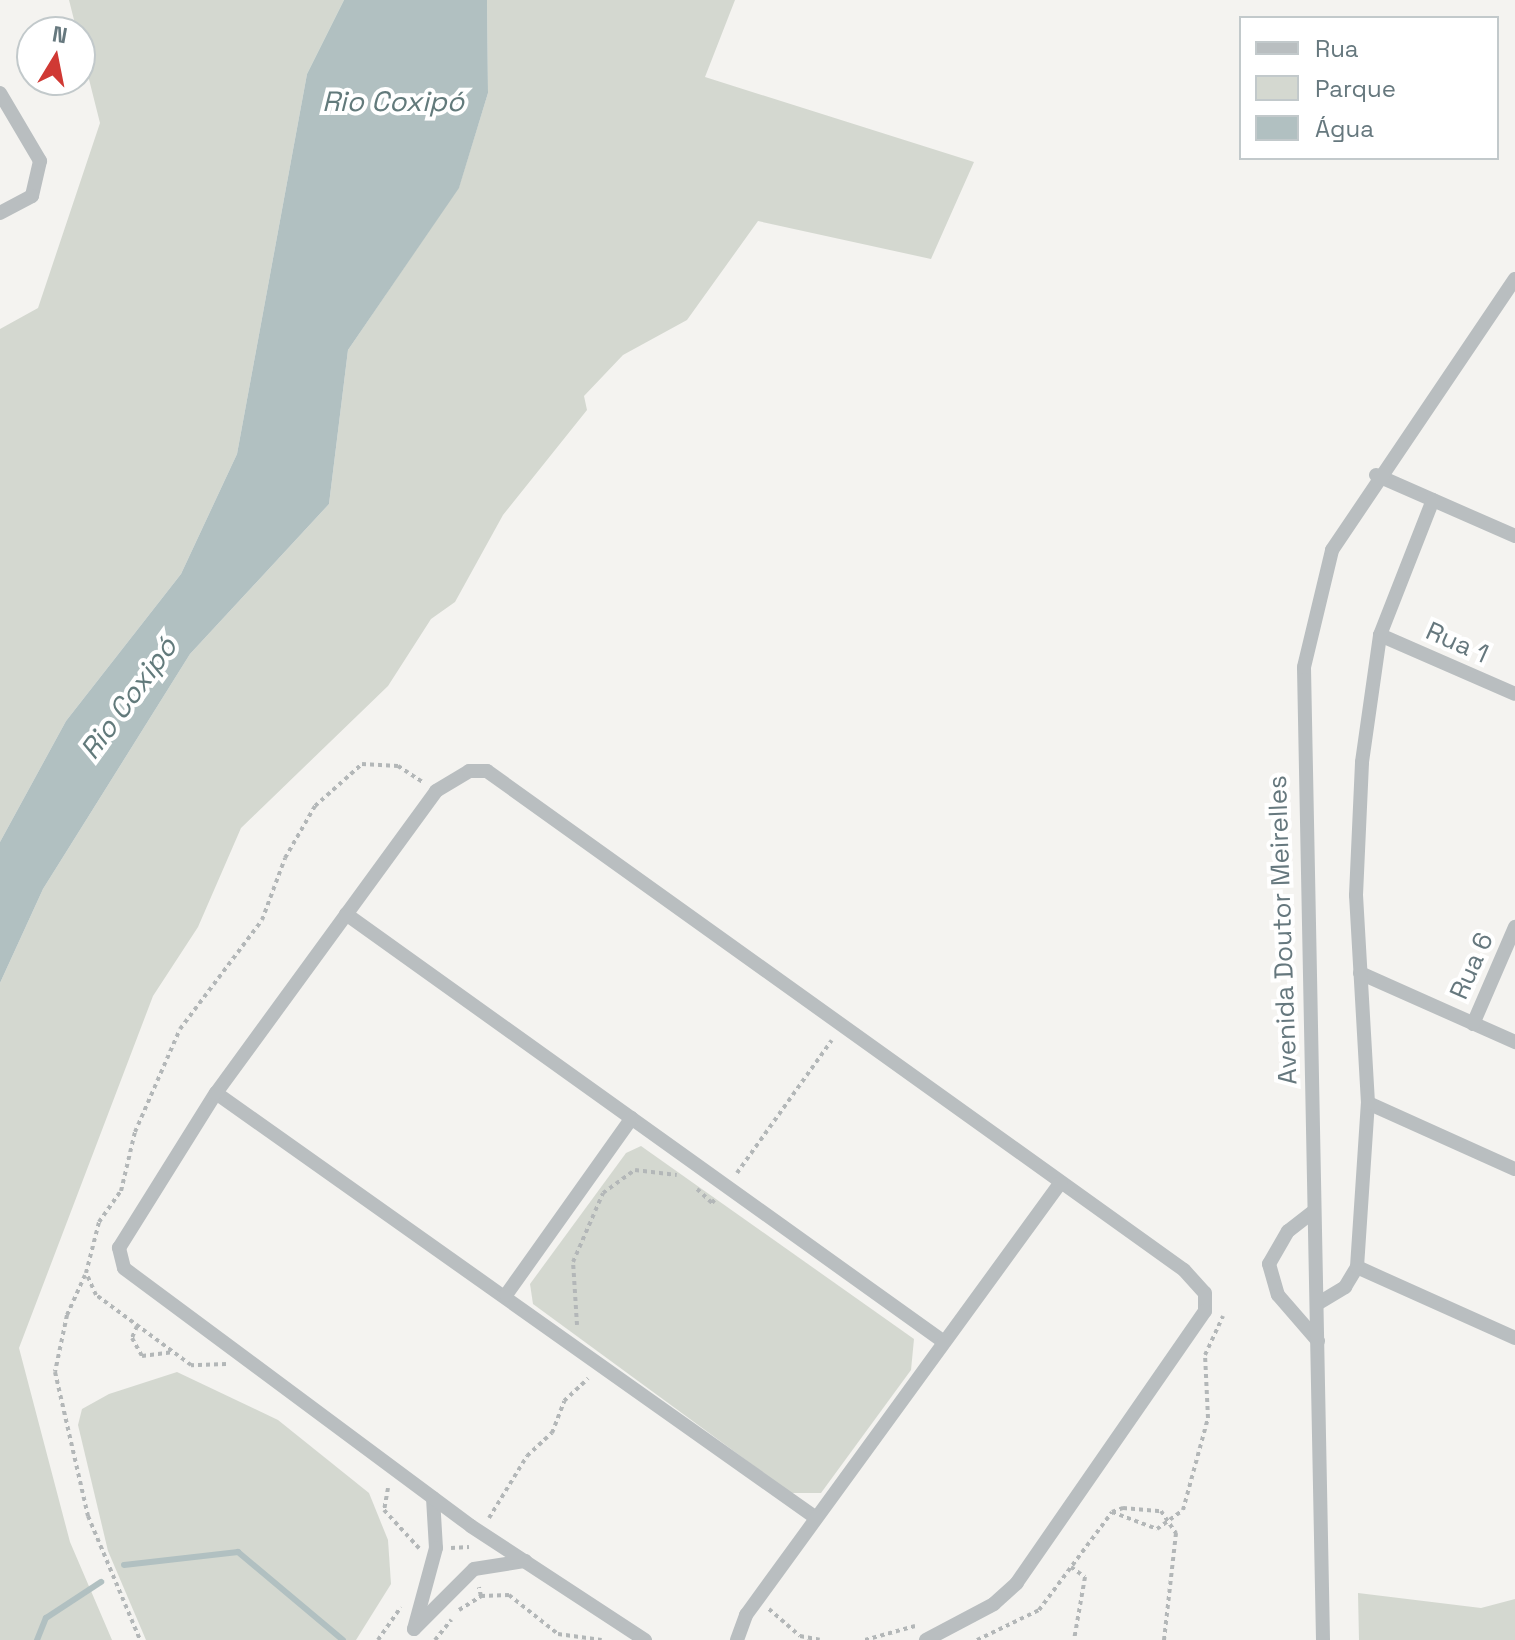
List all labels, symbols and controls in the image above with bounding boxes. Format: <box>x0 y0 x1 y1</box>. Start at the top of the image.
north arrow <box>16 16 96 96</box>
legend <box>1239 16 1499 160</box>
text: N <box>50 19 70 49</box>
text: Rua <box>1315 33 1359 64</box>
text: Parque <box>1315 73 1396 104</box>
water label: Rio Coxipó <box>322 84 464 118</box>
text: Água <box>1315 113 1374 144</box>
street label: Rua 1 <box>1421 616 1493 670</box>
water label: Rio Coxipó <box>73 631 183 765</box>
street label: Avenida Doutor Meirelles <box>1262 775 1304 1085</box>
street label: Rua 6 <box>1444 928 1500 1004</box>

